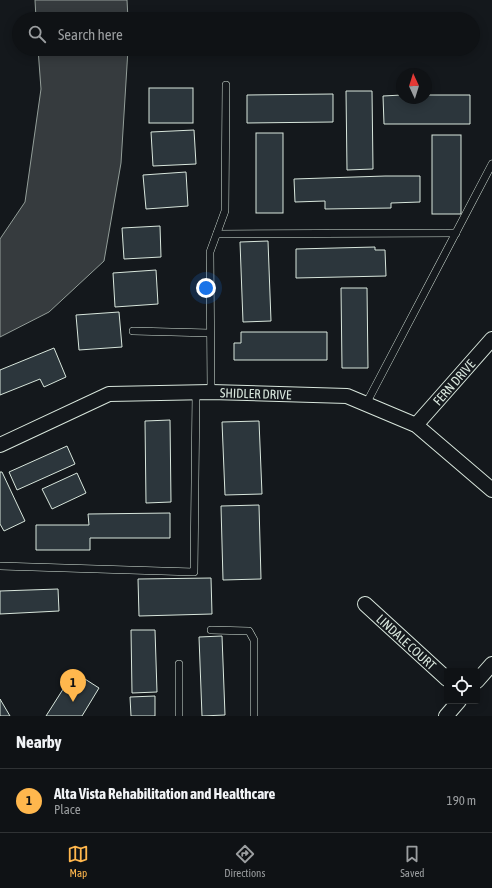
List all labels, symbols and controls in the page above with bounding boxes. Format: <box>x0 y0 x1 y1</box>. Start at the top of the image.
search box <box>12 12 480 56</box>
icon: search <box>26 23 48 45</box>
text: Search here <box>58 26 123 43</box>
north arrow <box>396 68 432 104</box>
your location <box>196 278 216 298</box>
street label: FERN DRIVE <box>430 356 478 408</box>
street label: SHIDLER DRIVE <box>220 385 292 402</box>
street label: LINDALE COURT <box>374 611 439 673</box>
map controls <box>444 668 480 704</box>
button: locate <box>444 668 480 704</box>
pin: 1 <box>60 669 86 702</box>
text: Nearby <box>16 732 62 752</box>
text: Alta Vista Rehabilitation and Healthcare <box>54 785 275 802</box>
text: 1 <box>26 793 32 808</box>
text: 190 m <box>447 793 476 808</box>
text: Place <box>54 802 81 817</box>
tab: Map <box>67 843 89 879</box>
tab: Directions <box>224 843 265 879</box>
tab: Saved <box>400 843 425 879</box>

